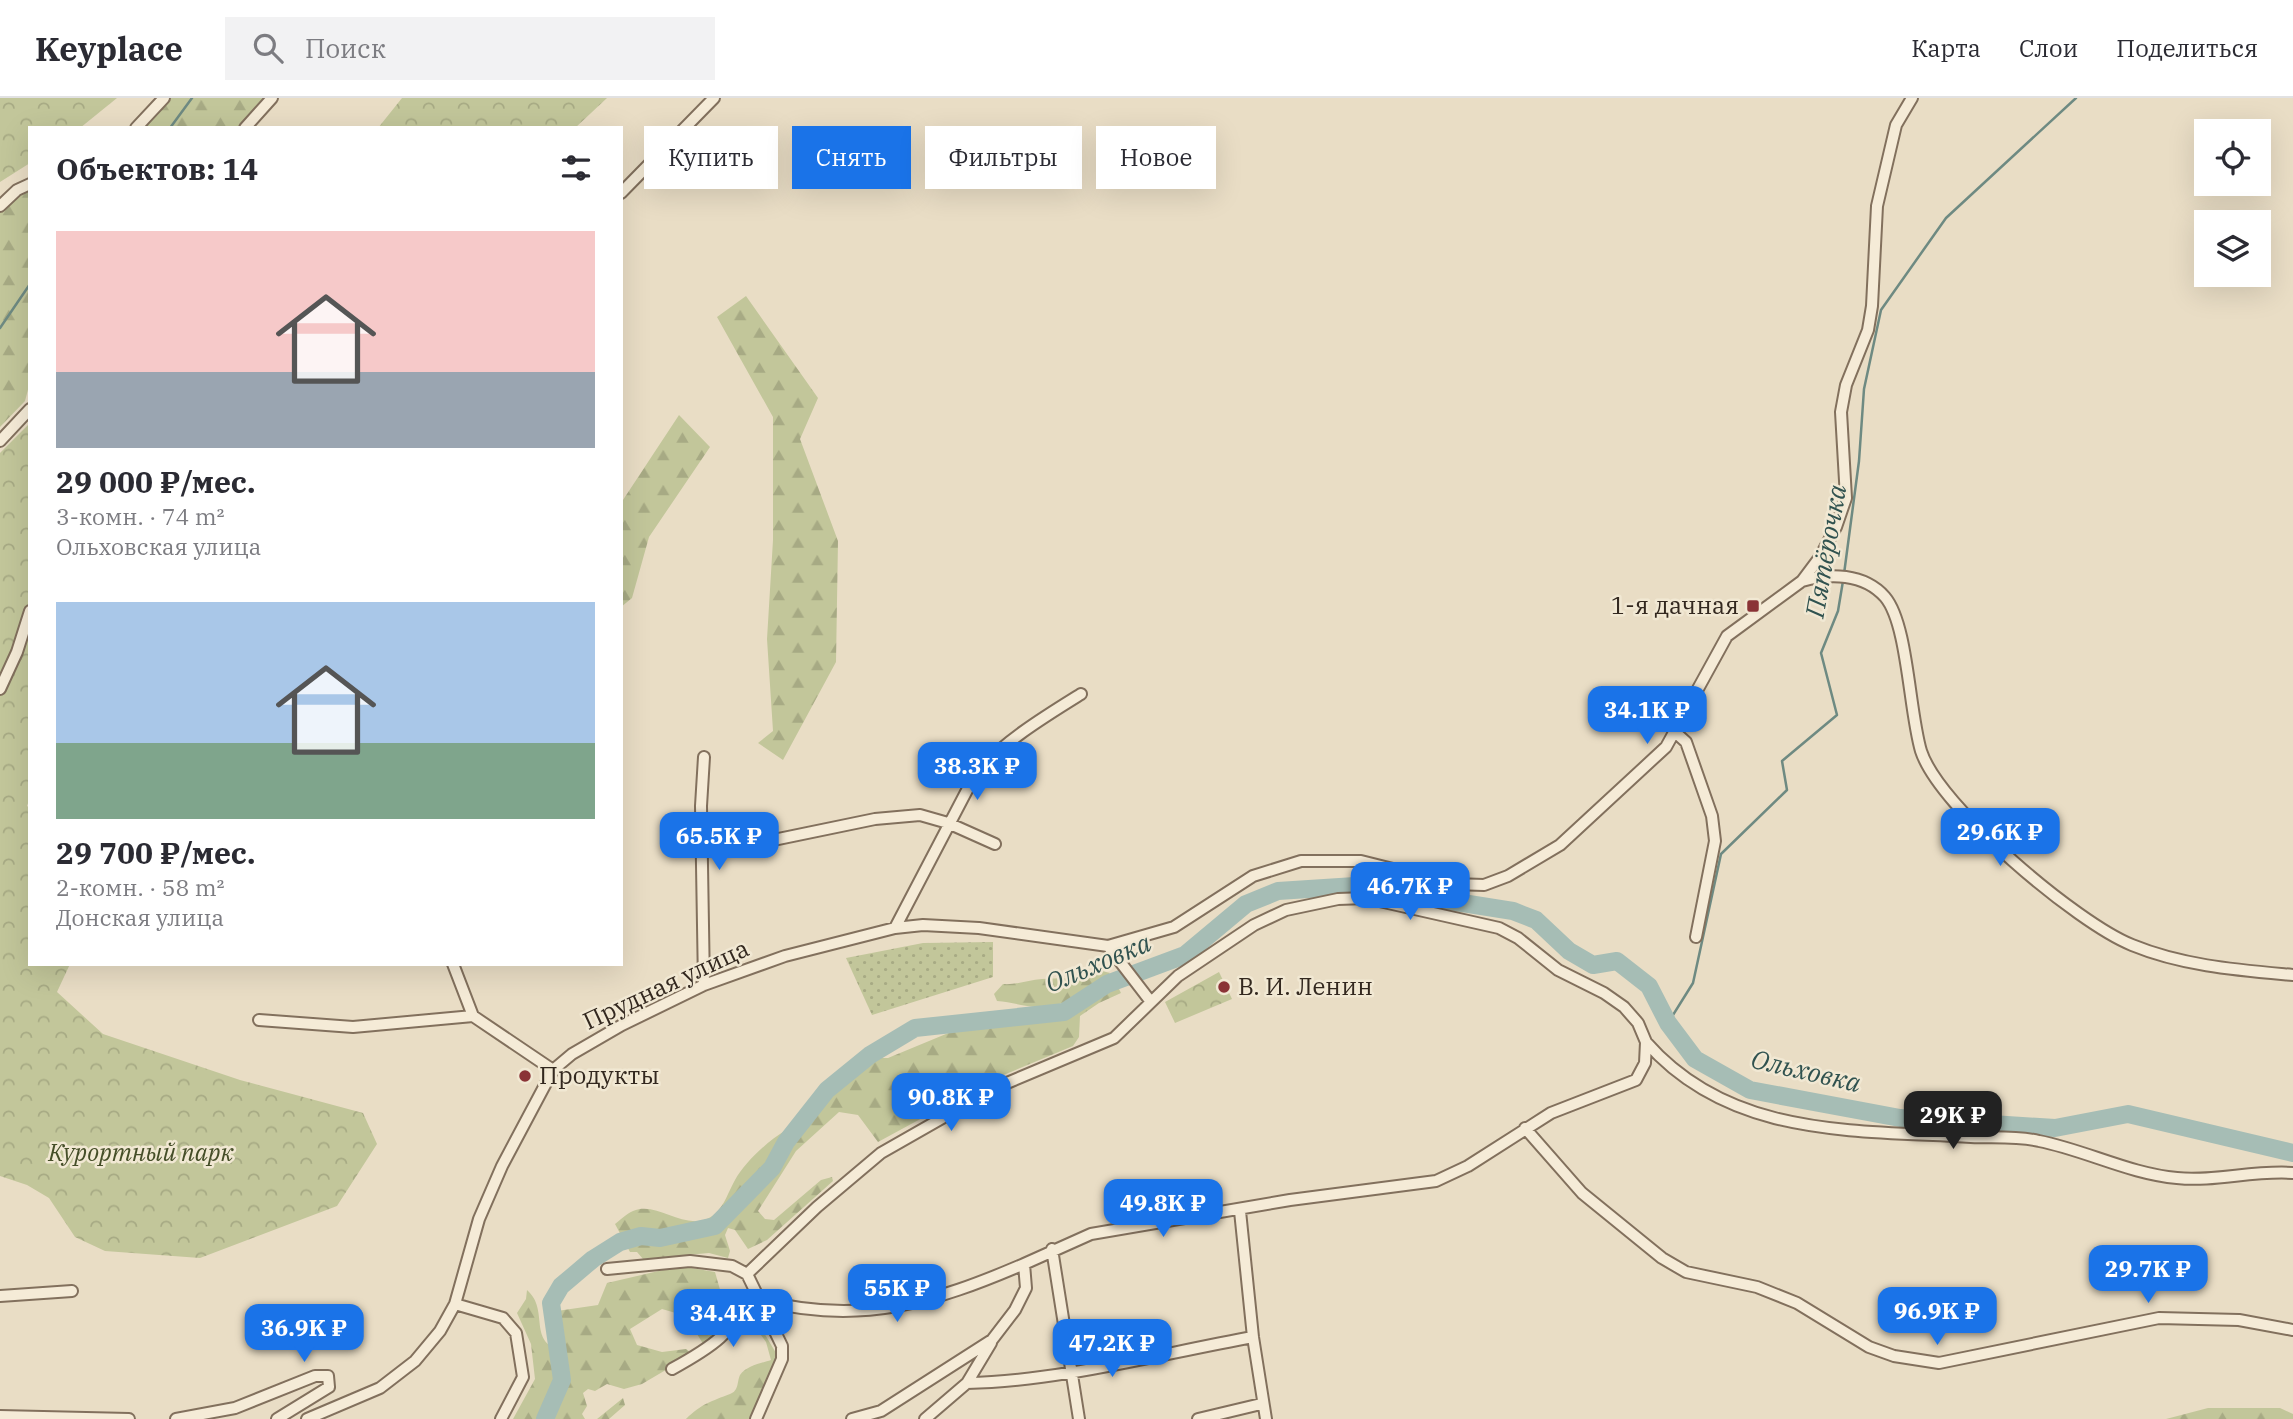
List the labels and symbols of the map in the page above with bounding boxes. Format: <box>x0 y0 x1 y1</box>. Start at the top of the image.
water label: Пятёрочка <box>1796 482 1853 621</box>
place label: 1-я дачная <box>1611 589 1739 621</box>
marker: 1-я дачная <box>1745 598 1761 614</box>
pin: 34.1K ₽ <box>1582 686 1712 746</box>
pin: 38.3K ₽ <box>912 742 1042 802</box>
pin: 29.6K ₽ <box>1935 808 2065 868</box>
pin: 65.5K ₽ <box>654 812 784 872</box>
pin: 46.7K ₽ <box>1345 862 1475 922</box>
water label: Ольховка <box>1040 925 1156 1000</box>
street label: Прудная улица <box>577 932 754 1037</box>
place label: В. И. Ленин <box>1238 970 1373 1002</box>
marker: В. И. Ленин <box>1216 979 1232 995</box>
water label: Ольховка <box>1748 1041 1864 1099</box>
place label: Продукты <box>539 1059 659 1091</box>
marker: Продукты <box>517 1068 533 1084</box>
pin: 90.8K ₽ <box>886 1074 1016 1133</box>
pin: 29K ₽ <box>1904 1091 2002 1151</box>
park label: Курортный парк <box>47 1136 235 1168</box>
pin: 49.8K ₽ <box>1098 1180 1228 1239</box>
pin: 29.7K ₽ <box>2083 1246 2213 1305</box>
pin: 55K ₽ <box>848 1264 946 1324</box>
pin: 96.9K ₽ <box>1872 1288 2002 1347</box>
pin: 34.4K ₽ <box>668 1290 798 1349</box>
pin: 36.9K ₽ <box>239 1304 369 1364</box>
pin: 47.2K ₽ <box>1047 1320 1177 1379</box>

